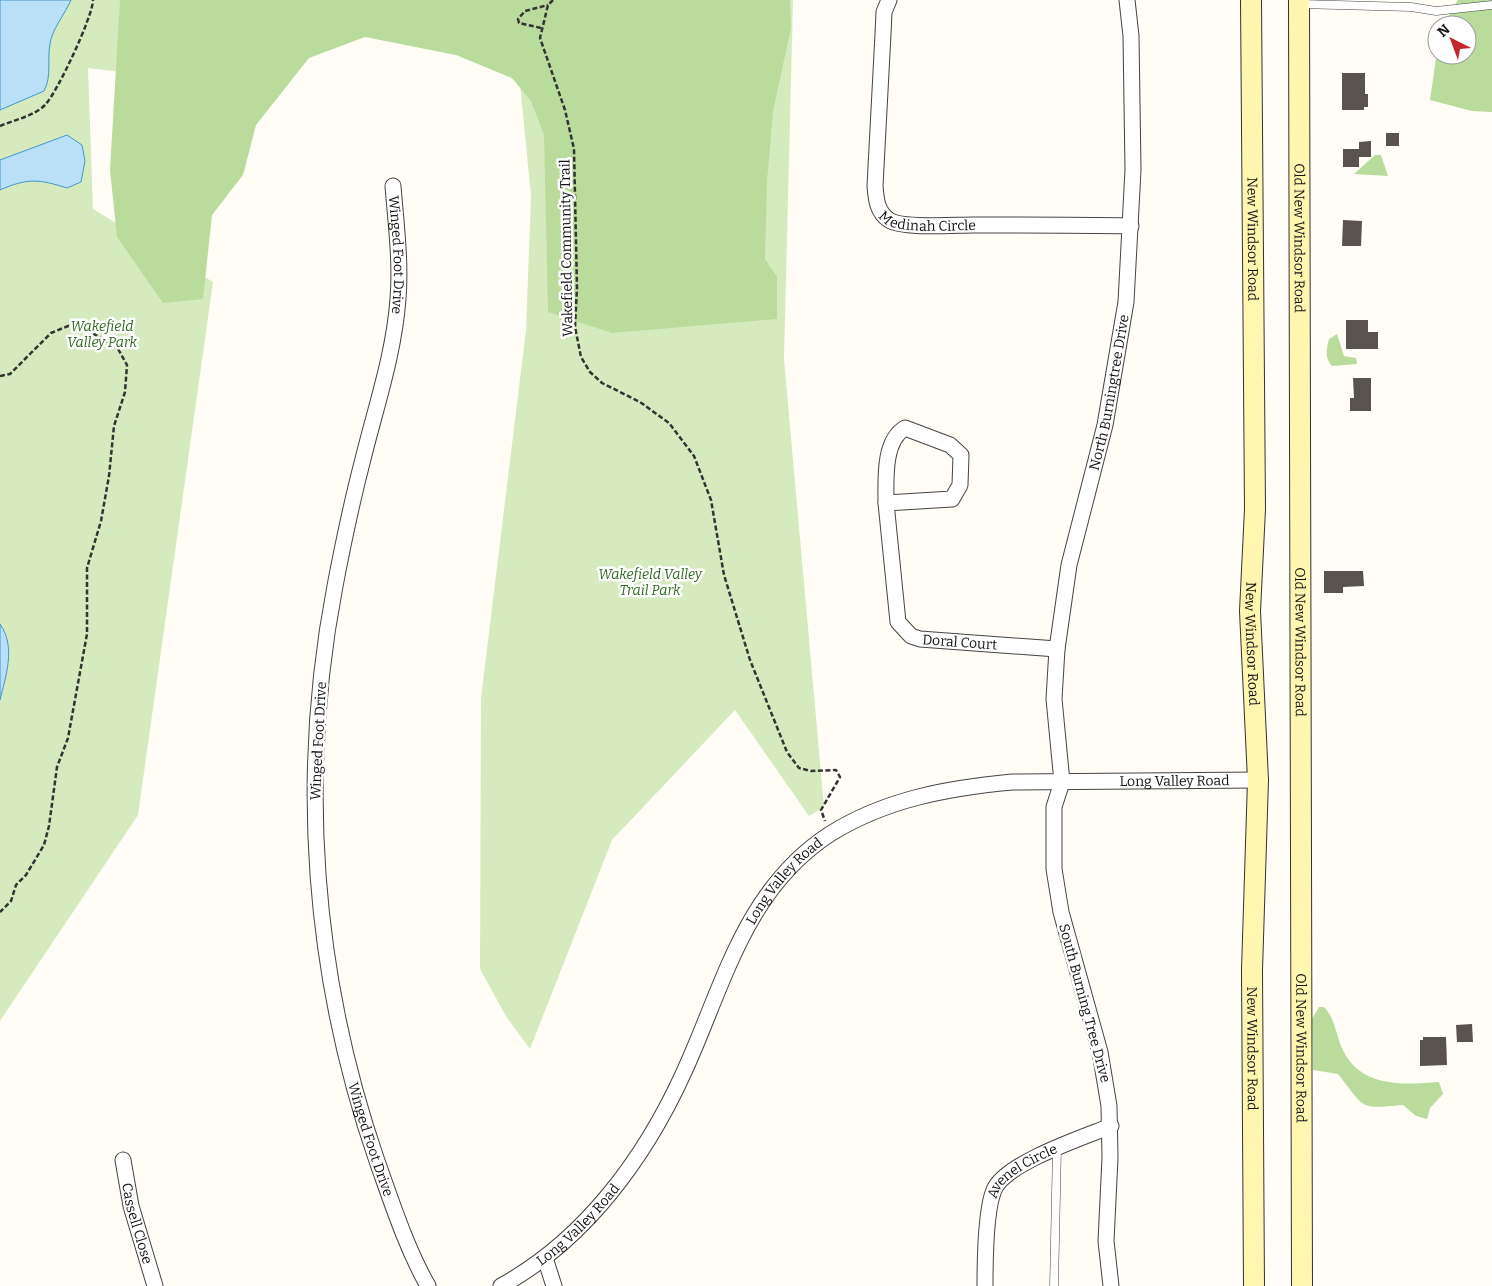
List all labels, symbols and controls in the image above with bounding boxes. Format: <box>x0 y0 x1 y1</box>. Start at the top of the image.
north arrow <box>1427 15 1477 65</box>
text: N <box>1434 21 1453 41</box>
street label: Wakefield Community Trail <box>556 159 577 337</box>
street label: Old New Windsor Road <box>1290 163 1308 313</box>
street label: New Windsor Road <box>1243 177 1261 301</box>
street label: Winged Foot Drive <box>385 195 407 315</box>
street label: Medinah Circle <box>875 207 976 235</box>
street label: North Burningtree Drive <box>1086 313 1133 472</box>
park label: Wakefield Valley Park <box>67 318 137 351</box>
park label: Wakefield Valley Trail Park <box>598 566 703 599</box>
street label: Old New Windsor Road <box>1291 567 1309 717</box>
street label: New Windsor Road <box>1241 581 1262 706</box>
street label: Doral Court <box>922 631 998 654</box>
street label: Winged Foot Drive <box>307 681 330 801</box>
street label: Long Valley Road <box>1119 772 1230 790</box>
street label: Long Valley Road <box>742 834 826 928</box>
street label: South Burning Tree Drive <box>1055 922 1114 1084</box>
street label: Old New Windsor Road <box>1292 973 1310 1123</box>
street label: New Windsor Road <box>1243 986 1261 1111</box>
street label: Winged Foot Drive <box>344 1081 397 1199</box>
street label: Avenel Circle <box>984 1140 1060 1200</box>
street label: Long Valley Road <box>533 1180 623 1270</box>
street label: Cassell Close <box>118 1182 156 1266</box>

